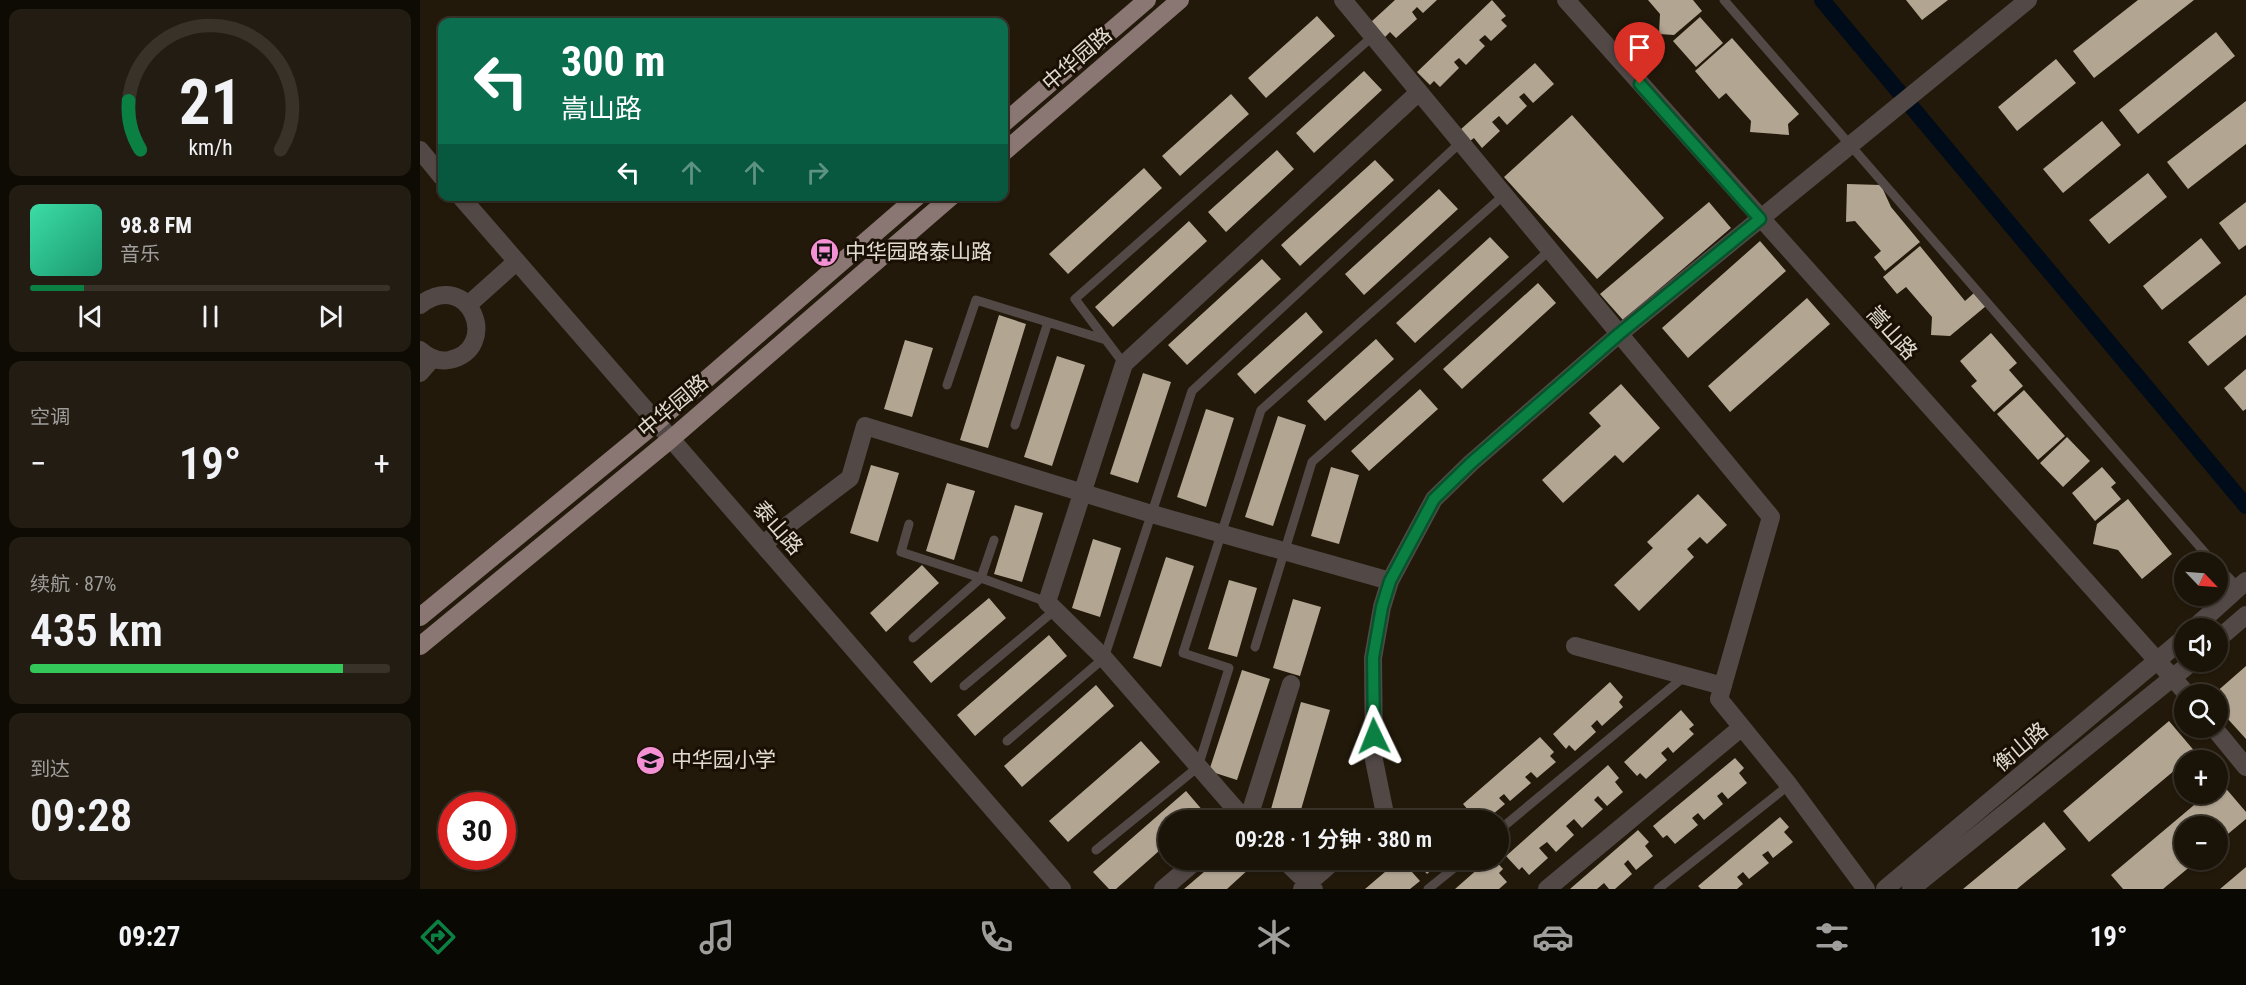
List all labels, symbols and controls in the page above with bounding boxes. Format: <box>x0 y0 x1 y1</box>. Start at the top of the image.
street label: 中华园路 <box>1037 22 1117 96</box>
pin <box>1614 22 1665 84</box>
icon: arrive <box>1623 31 1656 64</box>
text: 300 m <box>561 37 666 86</box>
icon: left <box>462 42 540 120</box>
text: 21 <box>178 66 242 139</box>
text: 嵩山路 <box>561 93 642 125</box>
text: km/h <box>188 135 232 160</box>
icon: left <box>612 156 645 189</box>
icon: ahead <box>675 156 708 189</box>
icon: ahead <box>738 156 771 189</box>
icon: right <box>801 156 834 189</box>
text: 98.8 FM <box>120 213 192 238</box>
bus stop icon: 中华园路泰山路 <box>808 236 840 268</box>
place label: 中华园路泰山路 <box>845 240 992 264</box>
text: 音乐 <box>120 242 160 266</box>
icon: previous <box>74 300 107 333</box>
icon: pause <box>194 300 227 333</box>
icon: next <box>314 300 347 333</box>
street label: 嵩山路 <box>1862 302 1922 364</box>
street label: 中华园路 <box>633 370 713 442</box>
text: 空调 <box>30 405 70 429</box>
text: 19° <box>179 437 241 490</box>
text: − <box>30 444 47 483</box>
text: + <box>374 444 390 483</box>
street label: 泰山路 <box>748 496 808 560</box>
north arrow <box>2174 552 2228 606</box>
map controls <box>2174 552 2228 870</box>
text: 续航 · 87% <box>30 572 116 596</box>
text: 435 km <box>30 604 163 657</box>
button: sound <box>2174 618 2228 672</box>
button: search <box>2174 684 2228 738</box>
position arrow <box>1342 704 1406 768</box>
street label: 衡山路 <box>1989 718 2053 776</box>
school or university icon: 中华园小学 <box>634 744 666 776</box>
place label: 中华园小学 <box>671 748 776 772</box>
button: + <box>2174 750 2228 804</box>
text: 到达 <box>30 757 70 781</box>
text: 09:28 <box>30 789 132 842</box>
speed limit sign: 30 <box>438 792 516 870</box>
button: − <box>2174 816 2228 870</box>
text: 09:28 · 1 分钟 · 380 m <box>1235 827 1432 852</box>
icon: directions <box>417 916 459 958</box>
icon: music <box>696 916 738 958</box>
icon: phone <box>975 916 1017 958</box>
icon: climate <box>1253 916 1295 958</box>
icon: car <box>1532 916 1574 958</box>
icon: filters <box>1811 916 1853 958</box>
text: 09:27 <box>118 921 180 953</box>
text: 19° <box>2090 921 2128 953</box>

